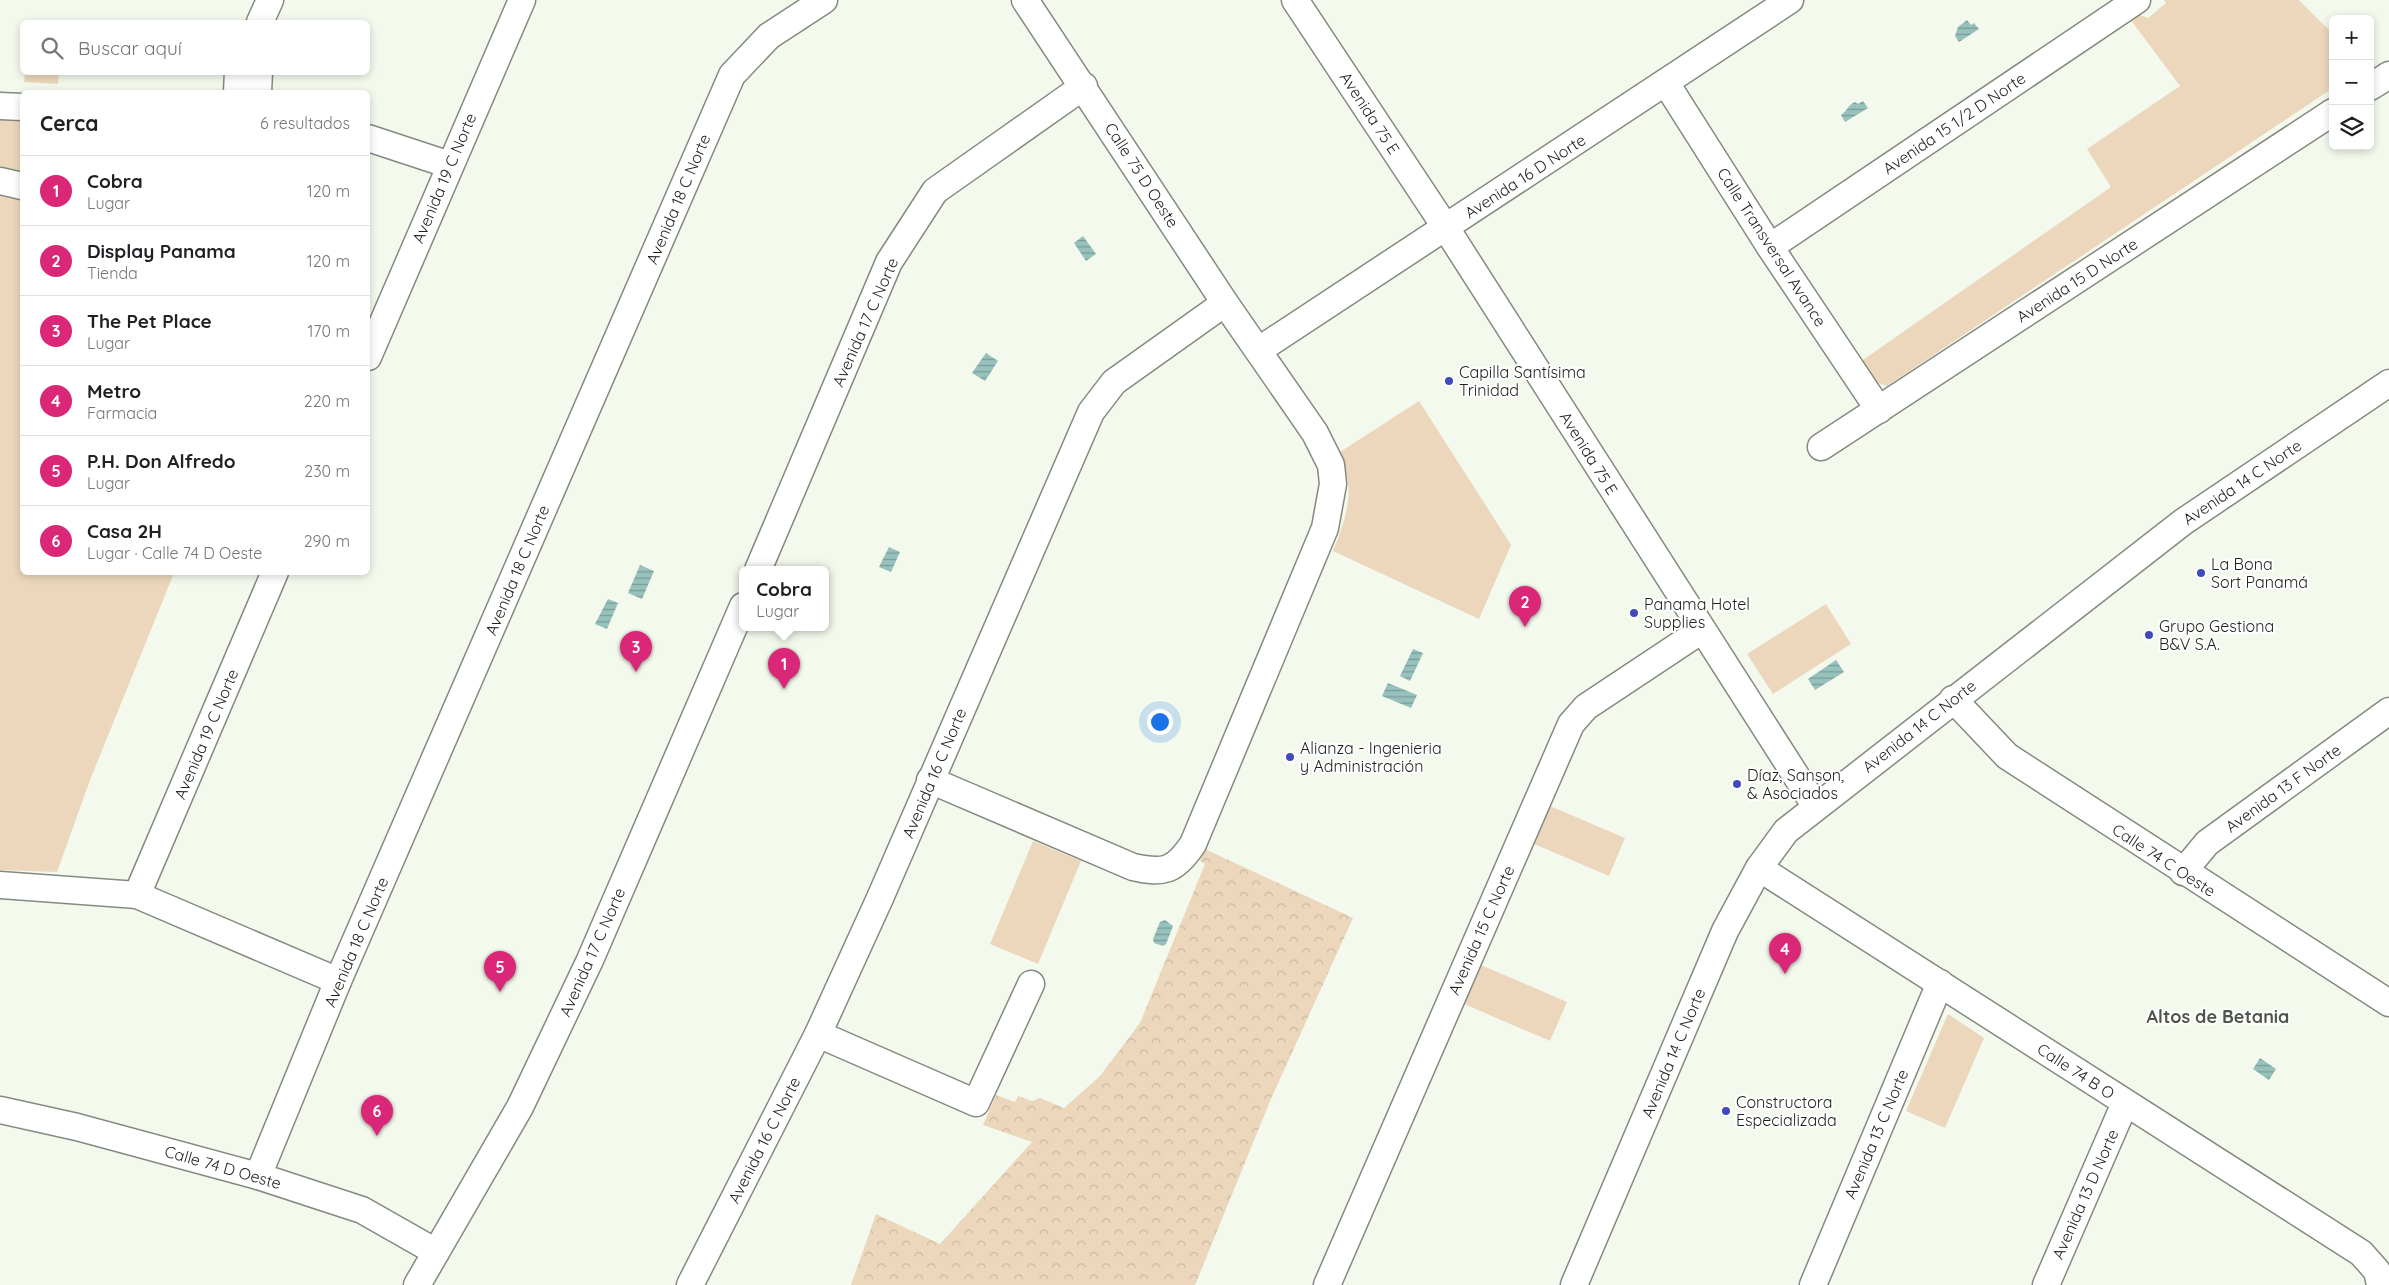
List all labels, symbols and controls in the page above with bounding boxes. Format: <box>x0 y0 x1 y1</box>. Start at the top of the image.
map controls <box>2329 15 2374 150</box>
button: + <box>2329 15 2374 60</box>
search box <box>20 20 370 75</box>
icon: search <box>38 34 66 62</box>
text: Buscar aquí <box>78 36 182 60</box>
button: − <box>2329 60 2374 105</box>
street label: Avenida 75 E <box>1336 68 1404 158</box>
street label: Avenida 15 1/2 D Norte <box>1879 68 2029 178</box>
button: layers <box>2329 105 2374 150</box>
text: Cerca <box>40 110 98 136</box>
street label: Avenida 19 C Norte <box>408 110 480 246</box>
text: 6 resultados <box>260 113 350 133</box>
street label: Calle 75 D Oeste <box>1101 119 1183 231</box>
street label: Avenida 16 D Norte <box>1461 129 1589 223</box>
street label: Avenida 18 C Norte <box>642 131 714 267</box>
street label: Calle Transversal Avance <box>1713 164 1831 330</box>
text: Cobra <box>87 169 143 193</box>
text: 1 <box>53 181 59 201</box>
text: 120 m <box>307 181 350 201</box>
text: Lugar <box>87 193 130 213</box>
street label: Avenida 15 D Norte <box>2013 233 2141 327</box>
text: Display Panama <box>87 239 236 263</box>
text: 2 <box>51 251 61 271</box>
text: 120 m <box>307 251 350 271</box>
street label: Avenida 17 C Norte <box>828 254 902 390</box>
text: Tienda <box>87 263 138 283</box>
text: The Pet Place <box>87 309 212 333</box>
text: 3 <box>52 321 60 341</box>
text: 170 m <box>307 321 350 341</box>
text: Lugar <box>87 333 130 353</box>
place label: Capilla Santísima Trinidad <box>1459 362 1586 400</box>
marker: Capilla Santísima Trinidad <box>1443 375 1455 387</box>
text: Metro <box>87 379 141 403</box>
text: 4 <box>51 391 61 411</box>
text: 220 m <box>304 391 350 411</box>
text: Farmacia <box>87 403 157 423</box>
street label: Avenida 75 E <box>1556 408 1622 498</box>
street label: Avenida 14 C Norte <box>2179 435 2305 529</box>
text: P.H. Don Alfredo <box>87 449 236 473</box>
text: 5 <box>51 461 61 481</box>
text: 230 m <box>304 461 350 481</box>
text: Lugar <box>87 473 130 493</box>
street label: Avenida 18 C Norte <box>481 502 553 638</box>
text: Casa 2H <box>87 519 162 543</box>
text: 6 <box>52 531 60 551</box>
text: 290 m <box>304 531 350 551</box>
text: Lugar · Calle 74 D Oeste <box>87 543 262 563</box>
place label: La Bona Sort Panamá <box>2211 554 2308 592</box>
popup <box>739 566 829 631</box>
marker: La Bona Sort Panamá <box>2195 567 2207 579</box>
text: Cobra <box>756 577 812 601</box>
pin: 2 <box>1509 586 1541 627</box>
place label: Panama Hotel Supplies <box>1644 594 1750 632</box>
text: Lugar <box>756 601 799 621</box>
marker: Panama Hotel Supplies <box>1628 607 1640 619</box>
place label: Grupo Gestiona B&V S.A. <box>2159 616 2274 654</box>
marker: Grupo Gestiona B&V S.A. <box>2143 629 2155 641</box>
pin: 3 <box>620 631 652 672</box>
pin: 1 <box>768 648 800 689</box>
street label: Avenida 19 C Norte <box>170 666 242 802</box>
street label: Avenida 14 C Norte <box>1858 675 1980 777</box>
street label: Avenida 16 C Norte <box>898 705 970 841</box>
your location <box>1147 709 1173 735</box>
place label: Alianza - Ingenieria y Administración <box>1300 738 1442 776</box>
street label: Avenida 13 F Norte <box>2221 739 2345 837</box>
marker: Alianza - Ingenieria y Administración <box>1284 751 1296 763</box>
place label: Díaz, Sanson, & Asociados <box>1747 765 1844 803</box>
marker: Díaz, Sanson, & Asociados <box>1731 778 1743 790</box>
street label: Calle 74 C Oeste <box>2109 819 2219 901</box>
street label: Avenida 15 C Norte <box>1444 862 1518 998</box>
street label: Avenida 18 C Norte <box>320 874 392 1010</box>
street label: Avenida 17 C Norte <box>555 884 629 1020</box>
pin: 4 <box>1769 933 1801 974</box>
pin: 5 <box>484 951 516 992</box>
street label: Avenida 14 C Norte <box>1637 985 1709 1121</box>
district label: Altos de Betania <box>2147 1005 2289 1028</box>
street label: Calle 74 B O <box>2034 1039 2118 1103</box>
street label: Avenida 13 C Norte <box>1840 1066 1912 1202</box>
street label: Avenida 16 C Norte <box>723 1073 805 1207</box>
place label: Constructora Especializada <box>1736 1092 1837 1130</box>
pin: 6 <box>361 1095 393 1136</box>
marker: Constructora Especializada <box>1720 1105 1732 1117</box>
street label: Avenida 13 D Norte <box>2047 1126 2123 1262</box>
street label: Calle 74 D Oeste <box>162 1141 284 1193</box>

